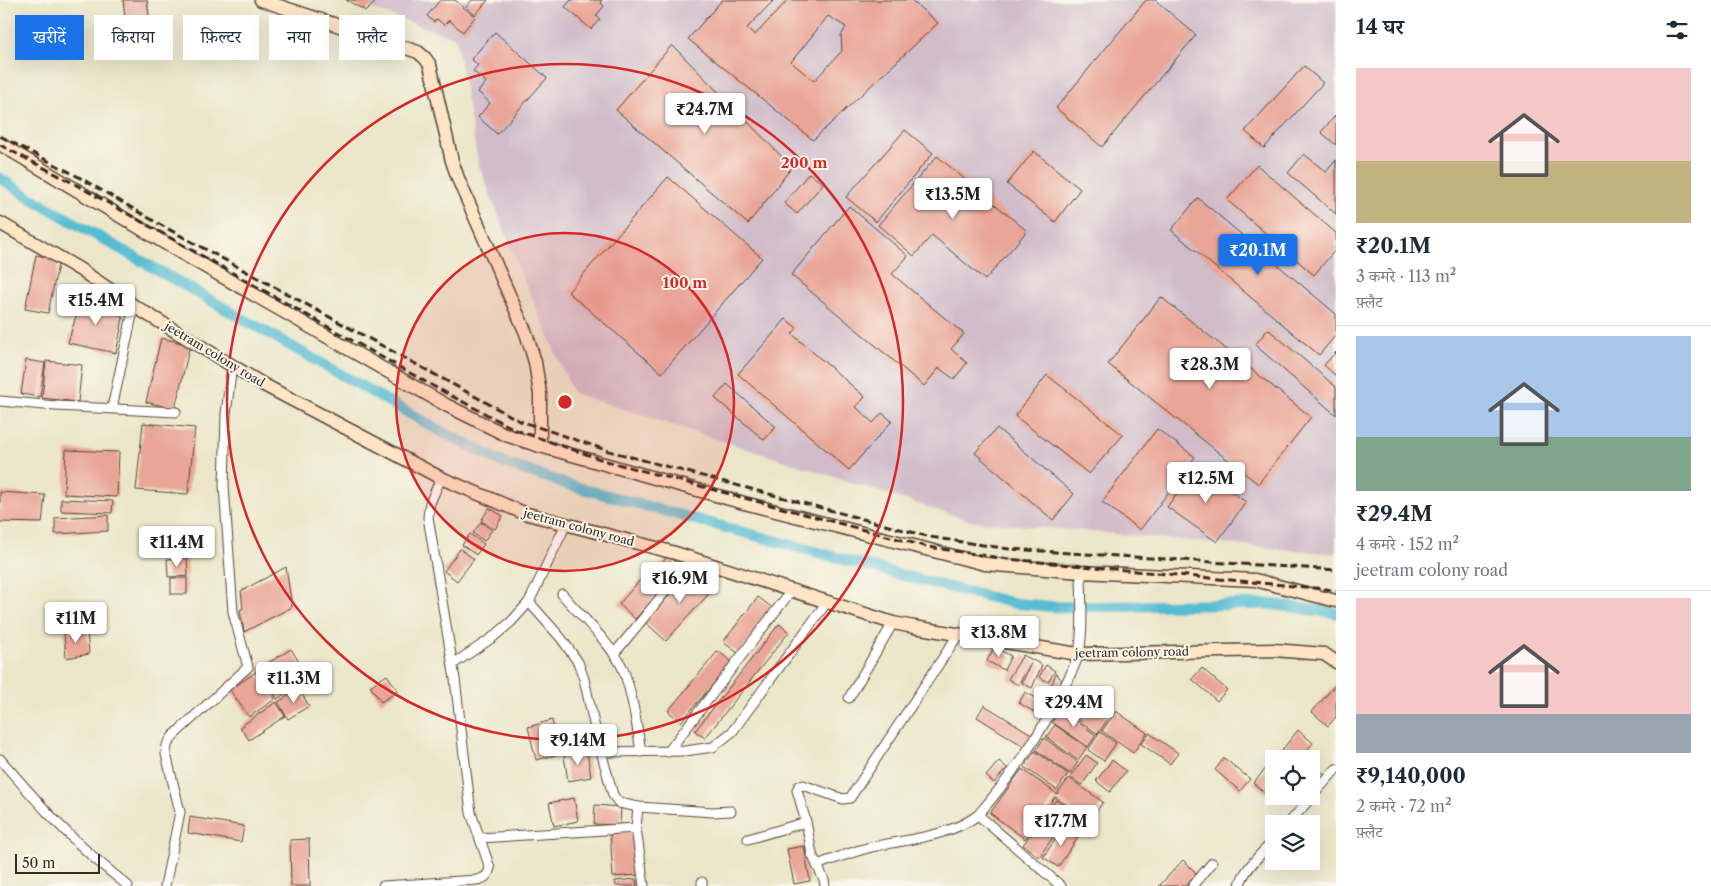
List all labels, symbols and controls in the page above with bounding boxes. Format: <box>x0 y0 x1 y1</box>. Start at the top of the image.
text: 14 घर <box>1356 14 1404 39</box>
chip: खरीदें <box>15 15 84 60</box>
chip: किराया <box>94 15 173 60</box>
chip: फ़िल्टर <box>183 15 259 60</box>
chip: नया <box>269 15 329 60</box>
chip: फ़्लैट <box>339 15 405 60</box>
icon: filters <box>1663 16 1691 44</box>
pin: ₹24.7M <box>664 92 746 135</box>
text: ₹24.7M <box>676 99 734 119</box>
icon: home <box>1479 100 1569 190</box>
text: 200 m <box>781 153 827 172</box>
pin: ₹13.5M <box>912 178 994 220</box>
text: ₹13.5M <box>925 184 981 204</box>
text: ₹20.1M <box>1356 233 1431 258</box>
pin: ₹20.1M <box>1217 234 1299 276</box>
text: ₹20.1M <box>1229 240 1287 260</box>
text: 3 कमरे · 113 m² <box>1356 266 1456 286</box>
text: 100 m <box>663 273 707 292</box>
pin: ₹15.4M <box>55 284 137 326</box>
text: ₹15.4M <box>68 290 124 310</box>
text: फ़्लैट <box>1356 292 1383 312</box>
street label: jeetram colony road <box>161 317 268 390</box>
pin: ₹28.3M <box>1169 348 1251 390</box>
text: ₹28.3M <box>1181 354 1239 374</box>
icon: home <box>1479 369 1569 459</box>
centre of rings <box>556 393 574 411</box>
pin: ₹12.5M <box>1165 462 1247 504</box>
text: ₹12.5M <box>1178 468 1234 488</box>
text: ₹29.4M <box>1356 501 1433 526</box>
street label: jeetram colony road <box>520 504 637 549</box>
pin: ₹11.4M <box>136 526 218 568</box>
text: ₹11.4M <box>150 532 204 552</box>
text: 4 कमरे · 152 m² <box>1356 534 1459 554</box>
text: jeetram colony road <box>1356 560 1508 580</box>
pin: ₹16.9M <box>639 562 721 604</box>
text: ₹16.9M <box>652 568 708 588</box>
pin: ₹11M <box>46 602 106 644</box>
text: ₹11M <box>56 608 96 628</box>
pin: ₹13.8M <box>958 616 1040 658</box>
text: ₹13.8M <box>971 622 1027 642</box>
icon: home <box>1479 631 1569 721</box>
street label: jeetram colony road <box>1073 643 1190 661</box>
pin: ₹11.3M <box>253 662 335 704</box>
text: ₹11.3M <box>267 668 321 688</box>
pin: ₹29.4M <box>1033 686 1115 728</box>
text: ₹29.4M <box>1045 692 1103 712</box>
pin: ₹9.14M <box>537 724 619 766</box>
text: ₹9.14M <box>550 730 606 750</box>
map controls <box>1265 750 1320 870</box>
button: locate <box>1265 750 1320 805</box>
text: ₹9,140,000 <box>1356 763 1466 788</box>
text: 2 कमरे · 72 m² <box>1356 796 1452 816</box>
pin: ₹17.7M <box>1020 804 1102 847</box>
text: ₹17.7M <box>1034 811 1088 831</box>
button: layers <box>1265 815 1320 870</box>
text: फ़्लैट <box>1356 822 1383 842</box>
scale bar <box>15 851 100 874</box>
text: 50 m <box>22 854 55 872</box>

